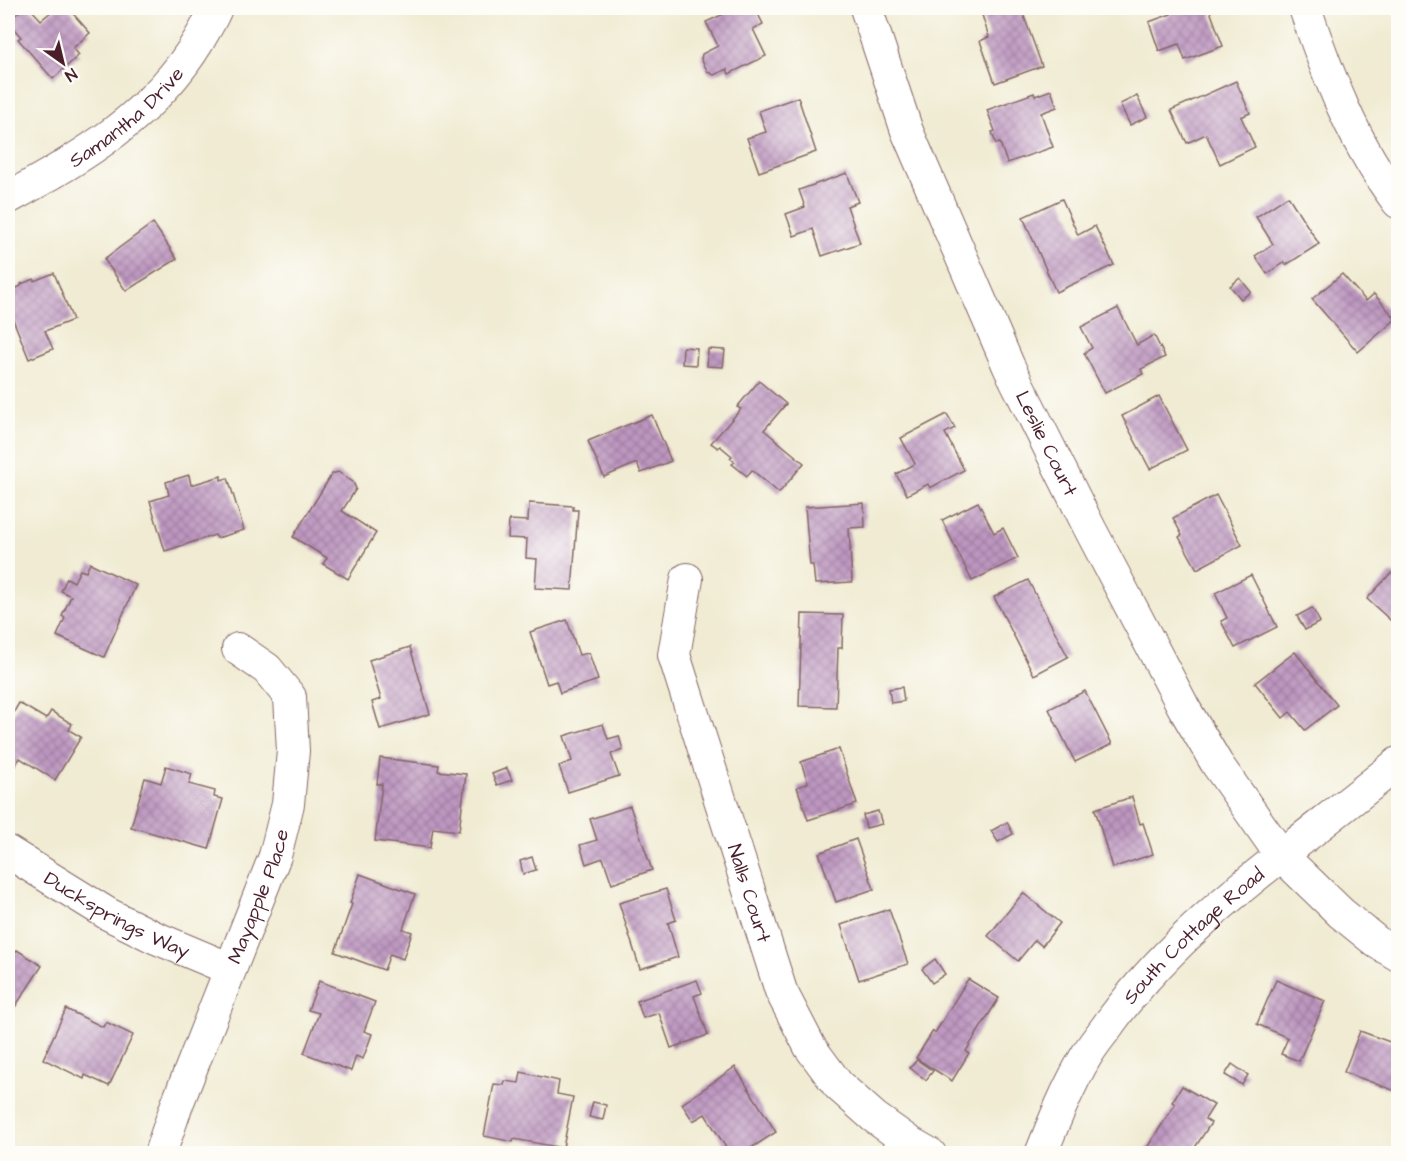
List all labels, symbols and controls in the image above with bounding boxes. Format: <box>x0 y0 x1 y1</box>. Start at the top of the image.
north arrow <box>33 33 93 93</box>
street label: Samantha Drive <box>64 61 191 175</box>
text: N <box>61 63 81 87</box>
street label: Leslie Court <box>1008 386 1084 501</box>
street label: Mayapple Place <box>221 826 296 968</box>
street label: Nalls Court <box>720 841 778 946</box>
street label: South Cottage Road <box>1116 861 1271 1010</box>
street label: Ducksprings Way <box>38 865 194 966</box>

